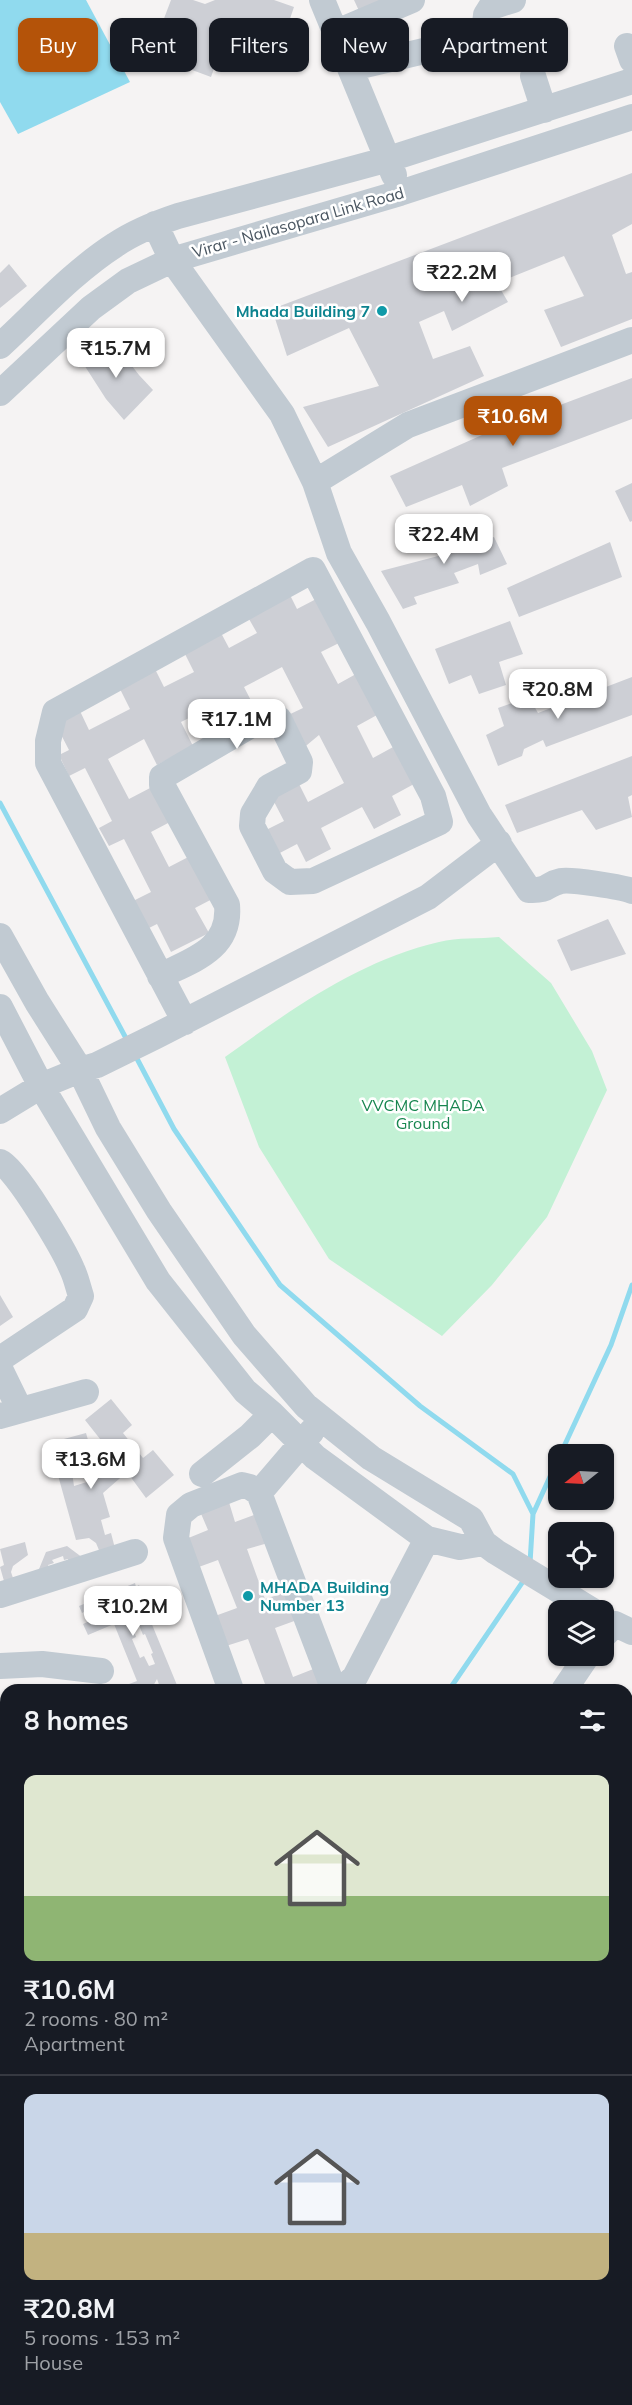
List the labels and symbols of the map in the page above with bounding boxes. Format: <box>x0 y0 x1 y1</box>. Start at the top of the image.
street label: Virar - Nailasopara Link Road <box>190 182 406 262</box>
pin: ₹22.2M <box>413 252 511 303</box>
place label: Mhada Building 7 <box>236 301 370 321</box>
marker: Mhada Building 7 <box>375 304 389 318</box>
pin: ₹15.7M <box>67 328 165 379</box>
pin: ₹10.6M <box>464 396 562 447</box>
pin: ₹22.4M <box>395 514 493 565</box>
pin: ₹20.8M <box>509 669 607 720</box>
pin: ₹17.1M <box>188 699 286 750</box>
park label: VVCMC MHADA Ground <box>361 1095 485 1133</box>
pin: ₹13.6M <box>42 1439 140 1490</box>
north arrow <box>548 1444 614 1510</box>
place label: MHADA Building Number 13 <box>260 1577 389 1615</box>
pin: ₹10.2M <box>84 1586 182 1637</box>
marker: MHADA Building Number 13 <box>241 1589 255 1603</box>

